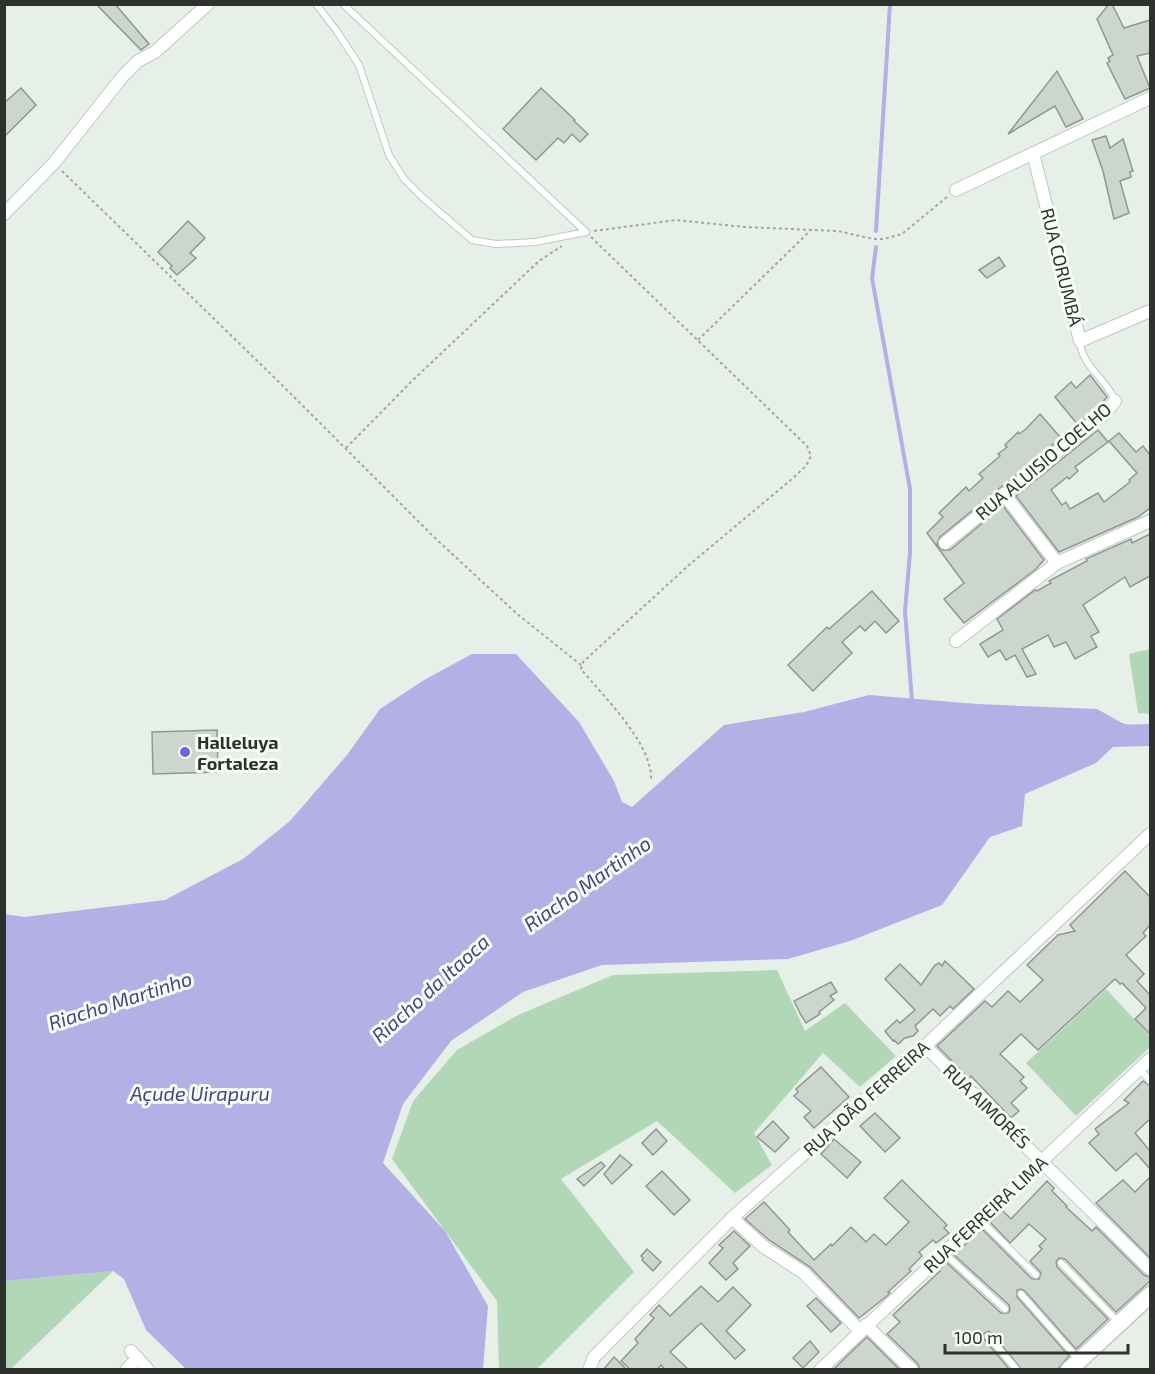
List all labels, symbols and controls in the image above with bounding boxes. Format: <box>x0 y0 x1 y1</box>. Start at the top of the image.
street label: RUA CORUMBÁ <box>1037 206 1088 329</box>
street label: RUA ALUISIO COELHO <box>971 398 1115 524</box>
place label: Halleluya Fortaleza <box>197 731 279 774</box>
marker: Halleluya Fortaleza <box>178 745 192 759</box>
water label: Riacho Martinho <box>519 830 655 936</box>
water label: Riacho da Itaoca <box>366 929 494 1047</box>
water label: Riacho Martinho <box>45 965 195 1035</box>
street label: RUA JOÃO FERREIRA <box>799 1035 934 1160</box>
street label: RUA AIMORÉS <box>939 1059 1035 1153</box>
water label: Açude Uirapuru <box>129 1081 270 1106</box>
street label: RUA FERREIRA LIMA <box>918 1150 1052 1277</box>
scale bar <box>945 1317 1128 1355</box>
text: 100 m <box>954 1326 1003 1348</box>

